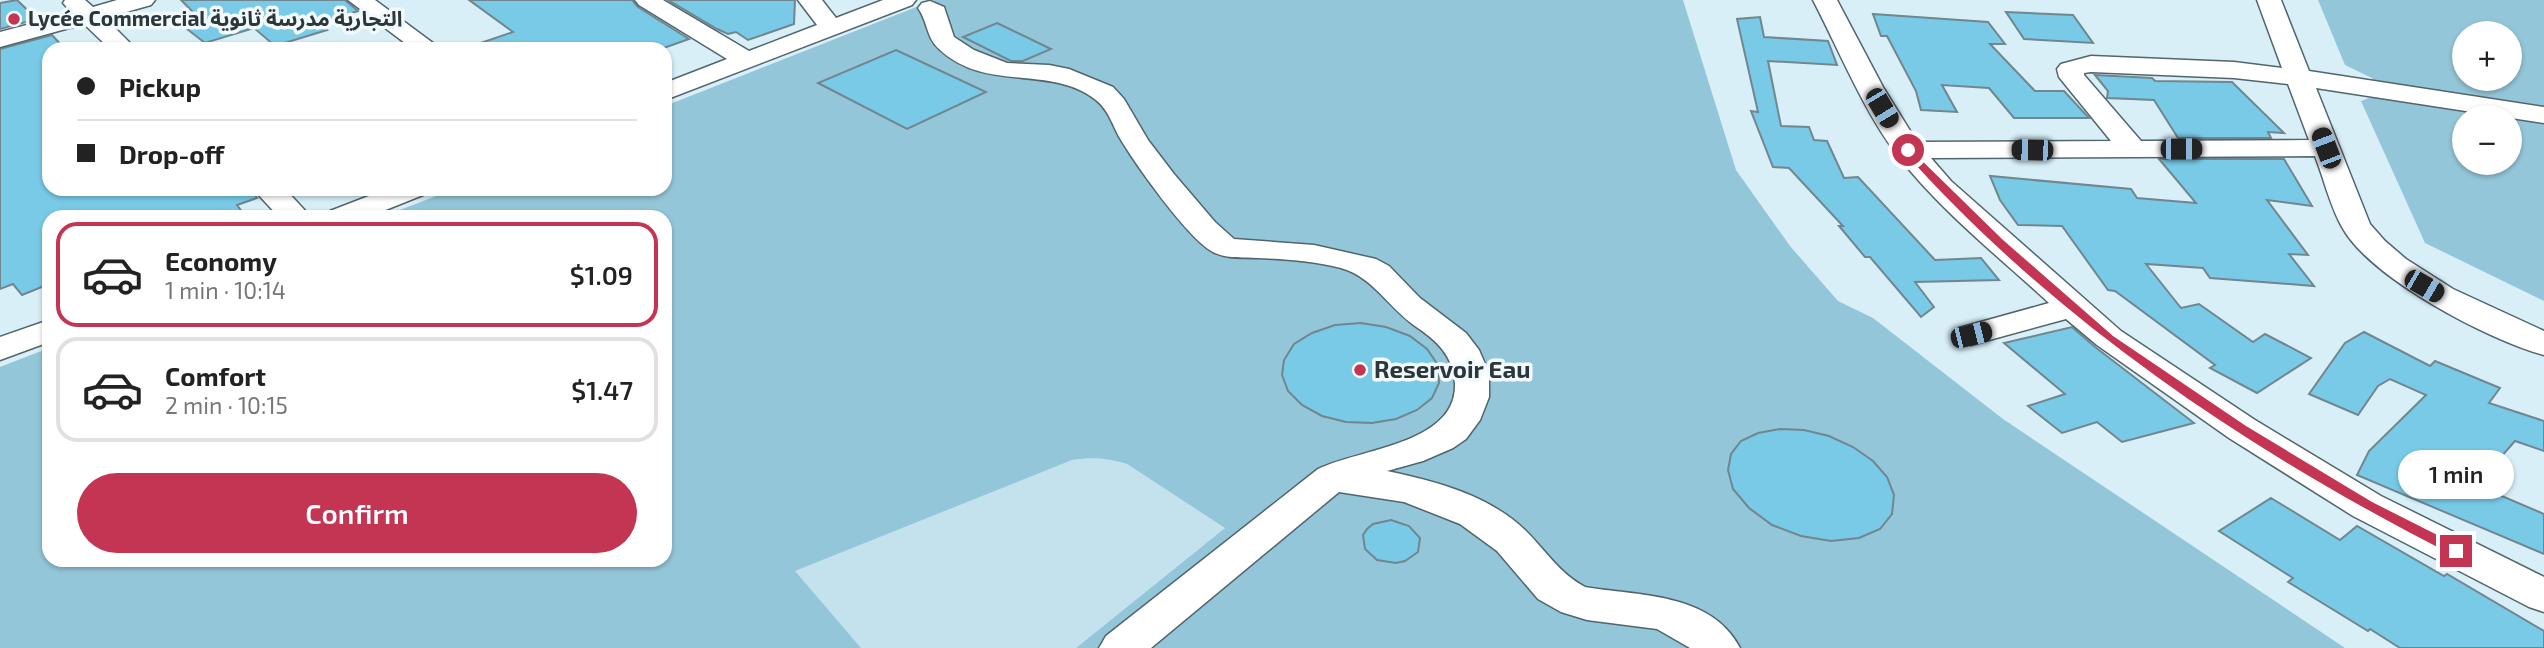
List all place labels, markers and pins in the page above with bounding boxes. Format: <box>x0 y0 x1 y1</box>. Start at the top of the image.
place label: Lycée Commercial التجارية مدرسة ثانوية <box>28 5 402 31</box>
marker: Lycée Commercial التجارية مدرسة ثانوية <box>6 11 22 27</box>
place label: Reservoir Eau <box>1374 354 1530 383</box>
marker: Reservoir Eau <box>1352 362 1368 378</box>

